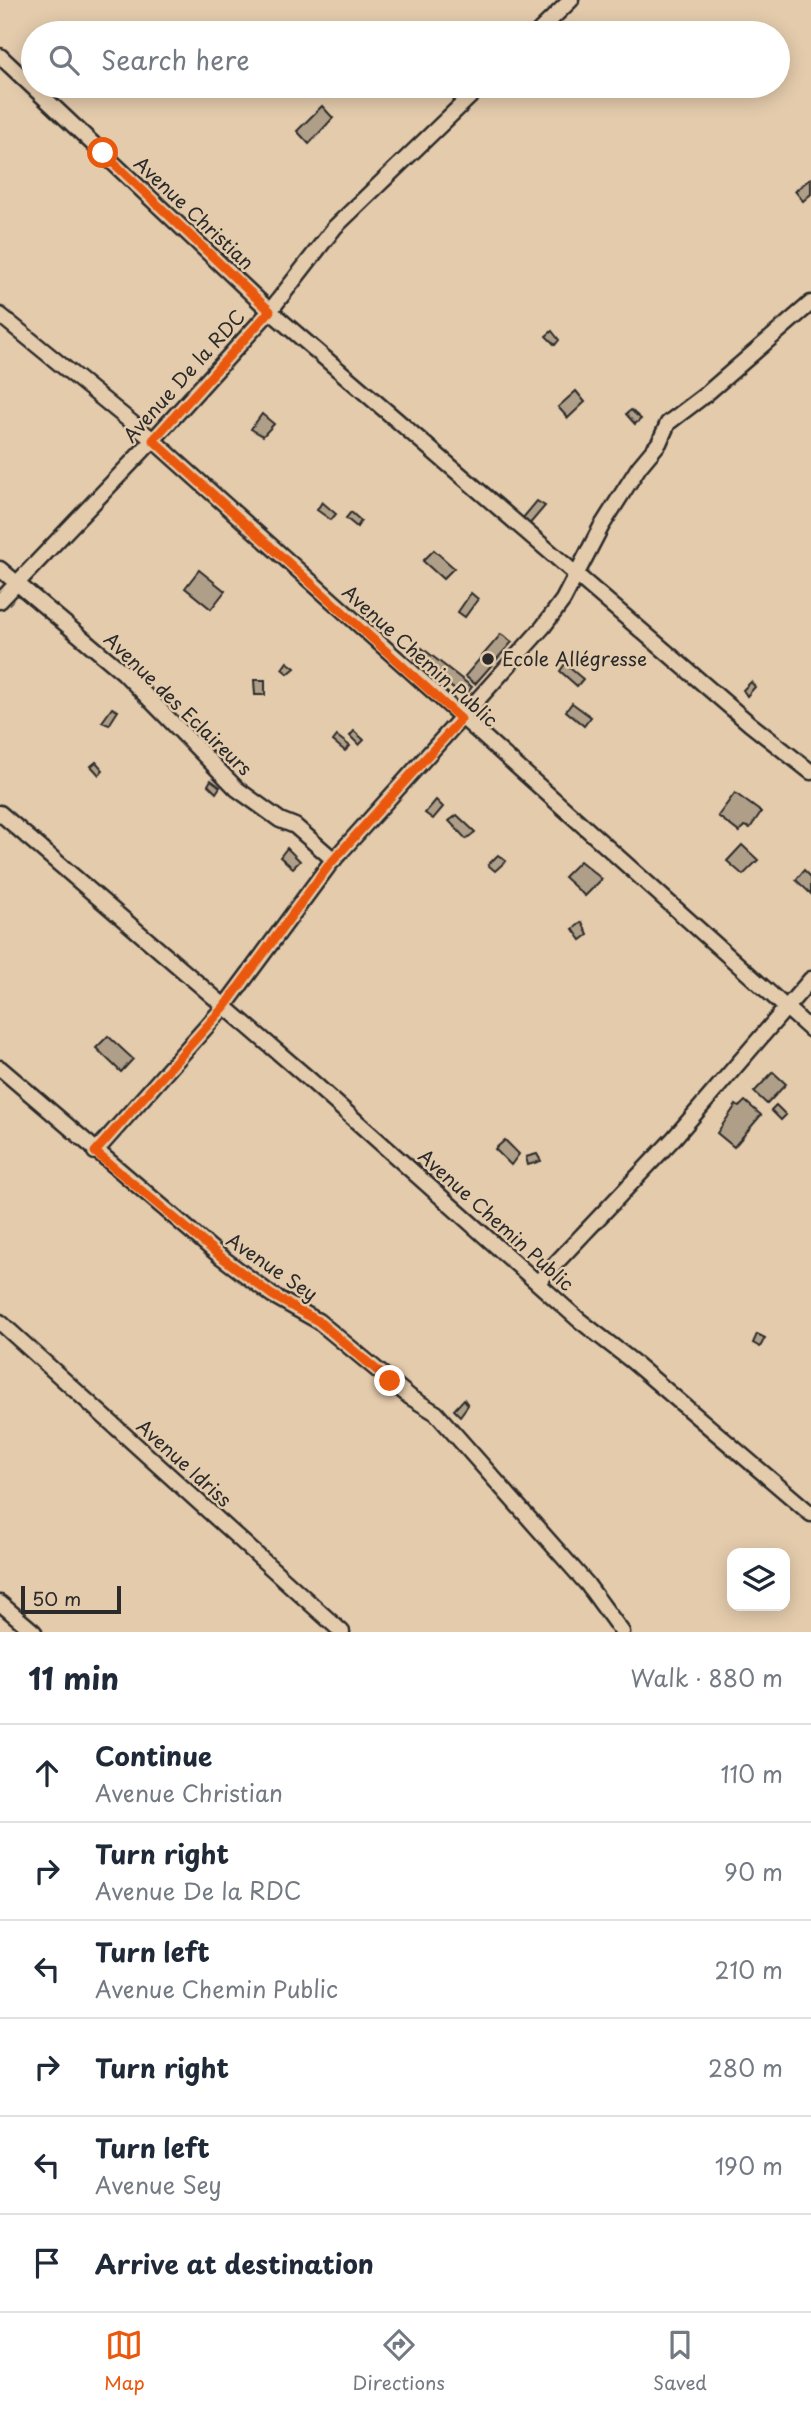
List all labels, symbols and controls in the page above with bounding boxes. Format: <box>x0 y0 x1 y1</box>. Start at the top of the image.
search box <box>21 21 790 98</box>
text: Search here <box>101 40 250 79</box>
icon: search <box>45 41 83 79</box>
route start <box>87 137 118 168</box>
street label: Avenue Christian <box>128 149 261 275</box>
street label: Avenue De la RDC <box>116 303 251 448</box>
street label: Avenue Chemin Public <box>337 578 505 733</box>
street label: Avenue des Eclaireurs <box>98 625 259 781</box>
place label: Ecole Allégresse <box>502 644 647 672</box>
marker: Ecole Allégresse <box>480 651 496 667</box>
street label: Avenue Chemin Public <box>413 1142 581 1297</box>
street label: Avenue Sey <box>221 1225 324 1307</box>
route end <box>374 1365 405 1396</box>
street label: Avenue Idriss <box>131 1412 238 1513</box>
map controls <box>727 1548 790 1611</box>
button: layers <box>727 1548 790 1611</box>
scale bar <box>21 1583 121 1615</box>
text: 50 m <box>32 1584 81 1612</box>
text: 11 min <box>28 1655 119 1700</box>
text: Walk · 880 m <box>630 1660 783 1695</box>
text: Continue <box>95 1736 212 1775</box>
icon: ahead <box>28 1754 66 1792</box>
text: 110 m <box>721 1756 783 1791</box>
text: Avenue Christian <box>95 1775 283 1810</box>
text: Turn right <box>95 1834 229 1873</box>
icon: right <box>28 1852 66 1890</box>
text: 90 m <box>724 1854 783 1889</box>
text: Avenue De la RDC <box>95 1873 301 1908</box>
text: Turn left <box>95 1932 210 1971</box>
icon: left <box>28 1950 66 1988</box>
text: 210 m <box>715 1952 783 1987</box>
text: Avenue Chemin Public <box>95 1971 338 2006</box>
icon: right <box>28 2048 66 2086</box>
text: Turn right <box>95 2048 229 2087</box>
text: 280 m <box>708 2050 783 2085</box>
text: Turn left <box>95 2128 210 2167</box>
icon: left <box>28 2146 66 2184</box>
text: 190 m <box>715 2148 783 2183</box>
text: Avenue Sey <box>95 2167 222 2202</box>
icon: arrive <box>28 2244 66 2282</box>
text: Arrive at destination <box>95 2244 374 2283</box>
tab: Map <box>104 2326 145 2396</box>
tab: Directions <box>353 2326 445 2396</box>
tab: Saved <box>653 2326 707 2396</box>

